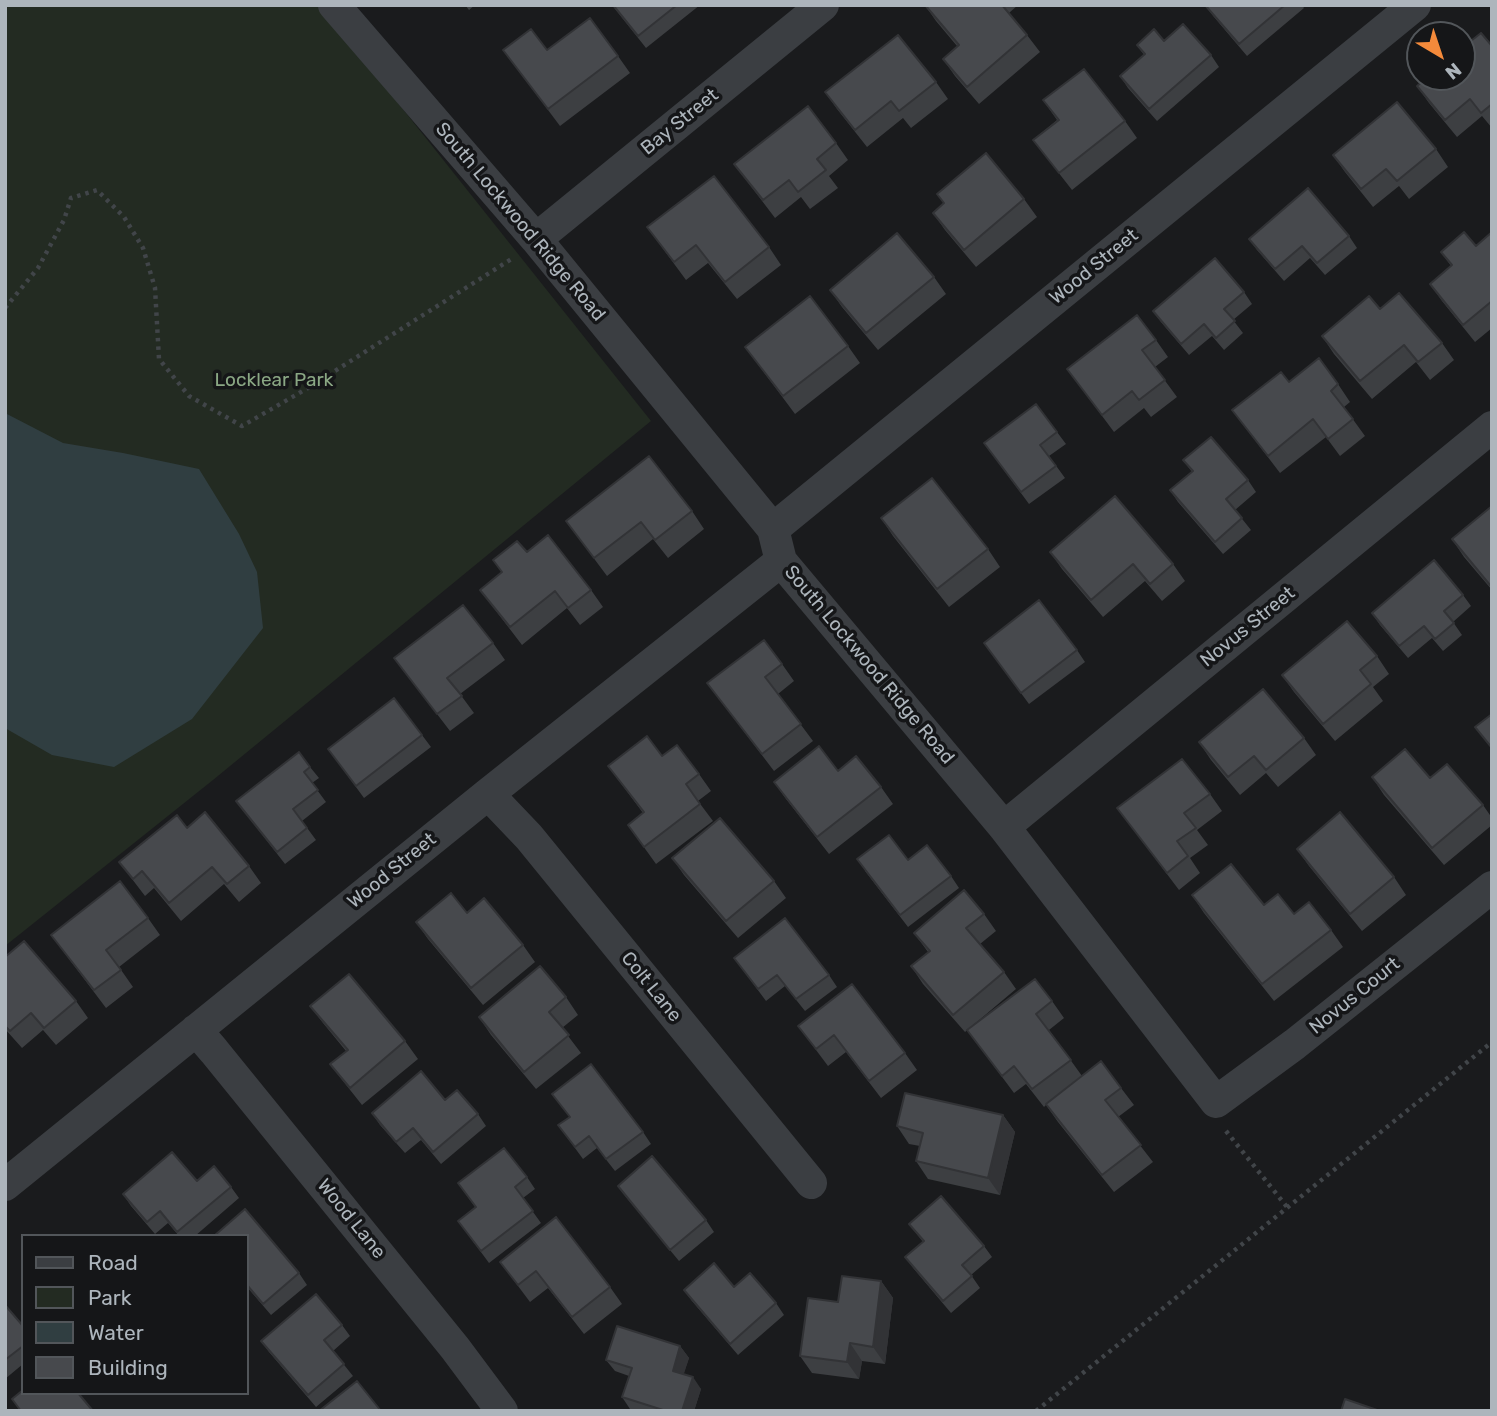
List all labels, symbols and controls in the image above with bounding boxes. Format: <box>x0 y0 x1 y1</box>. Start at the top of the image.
north arrow <box>1406 21 1476 91</box>
text: N <box>1441 58 1466 84</box>
street label: Bay Street <box>637 84 723 160</box>
street label: South Lockwood Ridge Road <box>430 118 610 326</box>
street label: Wood Street <box>1045 224 1143 310</box>
park label: Locklear Park <box>215 370 333 392</box>
street label: South Lockwood Ridge Road <box>779 561 959 769</box>
street label: Novus Street <box>1196 582 1300 672</box>
street label: Wood Street <box>343 828 441 914</box>
street label: Colt Lane <box>616 947 686 1027</box>
street label: Novus Court <box>1305 953 1405 1039</box>
street label: Wood Lane <box>312 1175 390 1263</box>
legend <box>21 1234 248 1395</box>
text: Road <box>88 1250 138 1275</box>
text: Park <box>88 1285 132 1310</box>
text: Water <box>88 1320 144 1345</box>
text: Building <box>88 1355 168 1380</box>

